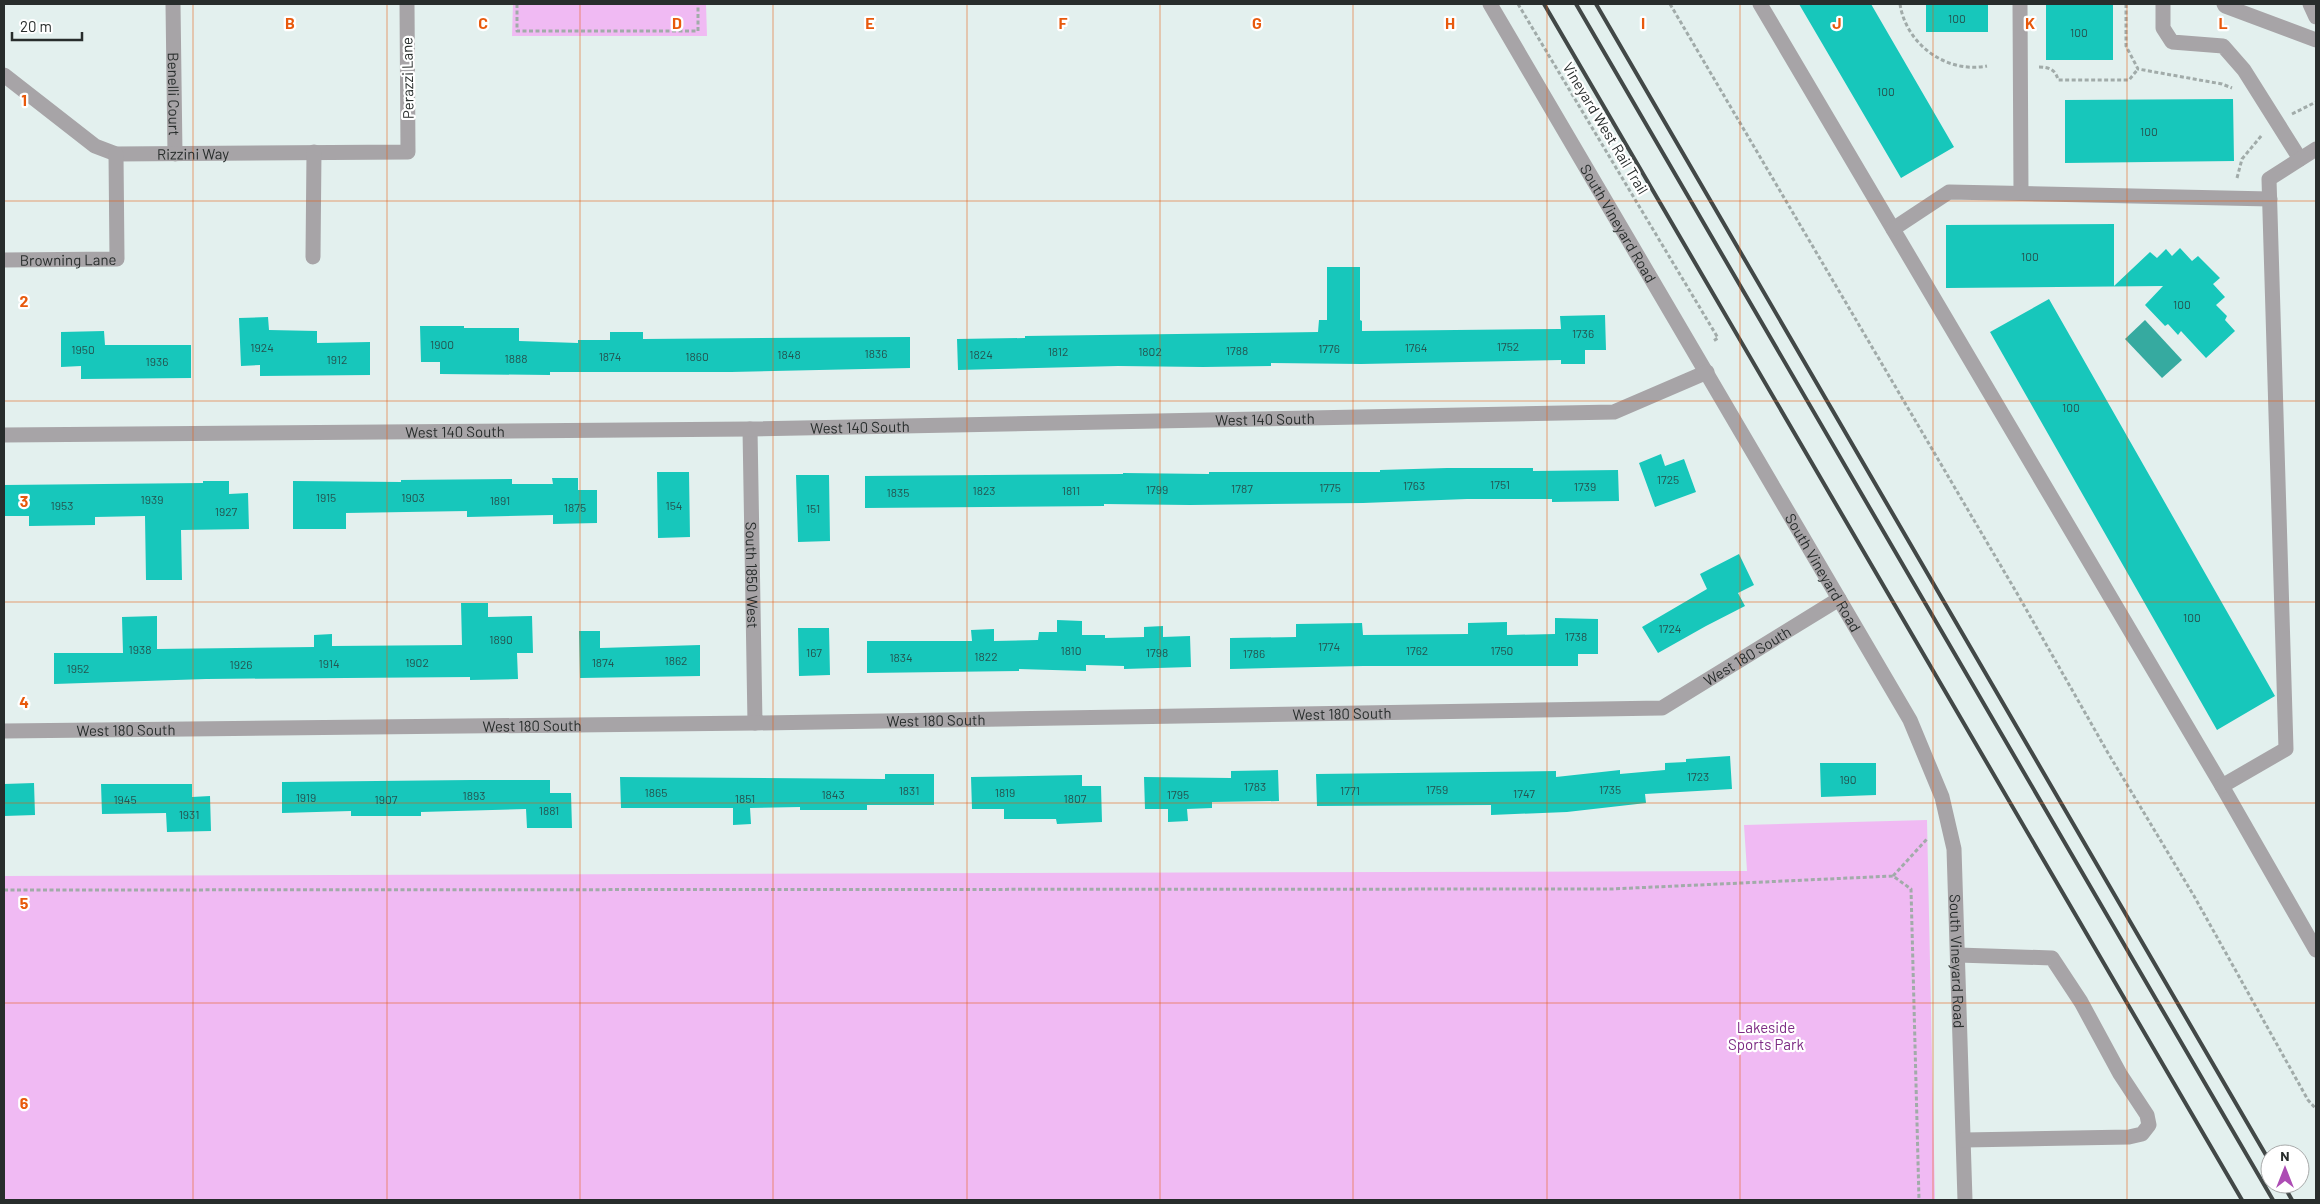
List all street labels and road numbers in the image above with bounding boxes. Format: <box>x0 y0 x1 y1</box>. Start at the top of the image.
street label: Perazzi Lane <box>397 37 417 119</box>
street label: Benelli Court <box>165 52 184 136</box>
street label: Vineyard West Rail Trail <box>1559 59 1653 197</box>
street label: Rizzini Way <box>157 144 229 163</box>
street label: South Vineyard Road <box>1577 161 1660 286</box>
street label: Browning Lane <box>20 250 116 269</box>
street label: West 140 South <box>1215 409 1315 429</box>
street label: West 140 South <box>810 417 910 437</box>
street label: West 140 South <box>405 422 505 441</box>
street label: South Vineyard Road <box>1782 510 1865 635</box>
street label: South 1850 West <box>743 521 762 629</box>
street label: West 180 South <box>1700 622 1794 689</box>
street label: West 180 South <box>1292 703 1392 723</box>
street label: West 180 South <box>886 710 986 730</box>
street label: West 180 South <box>482 716 582 735</box>
street label: West 180 South <box>76 720 176 739</box>
street label: South Vineyard Road <box>1946 894 1969 1028</box>

